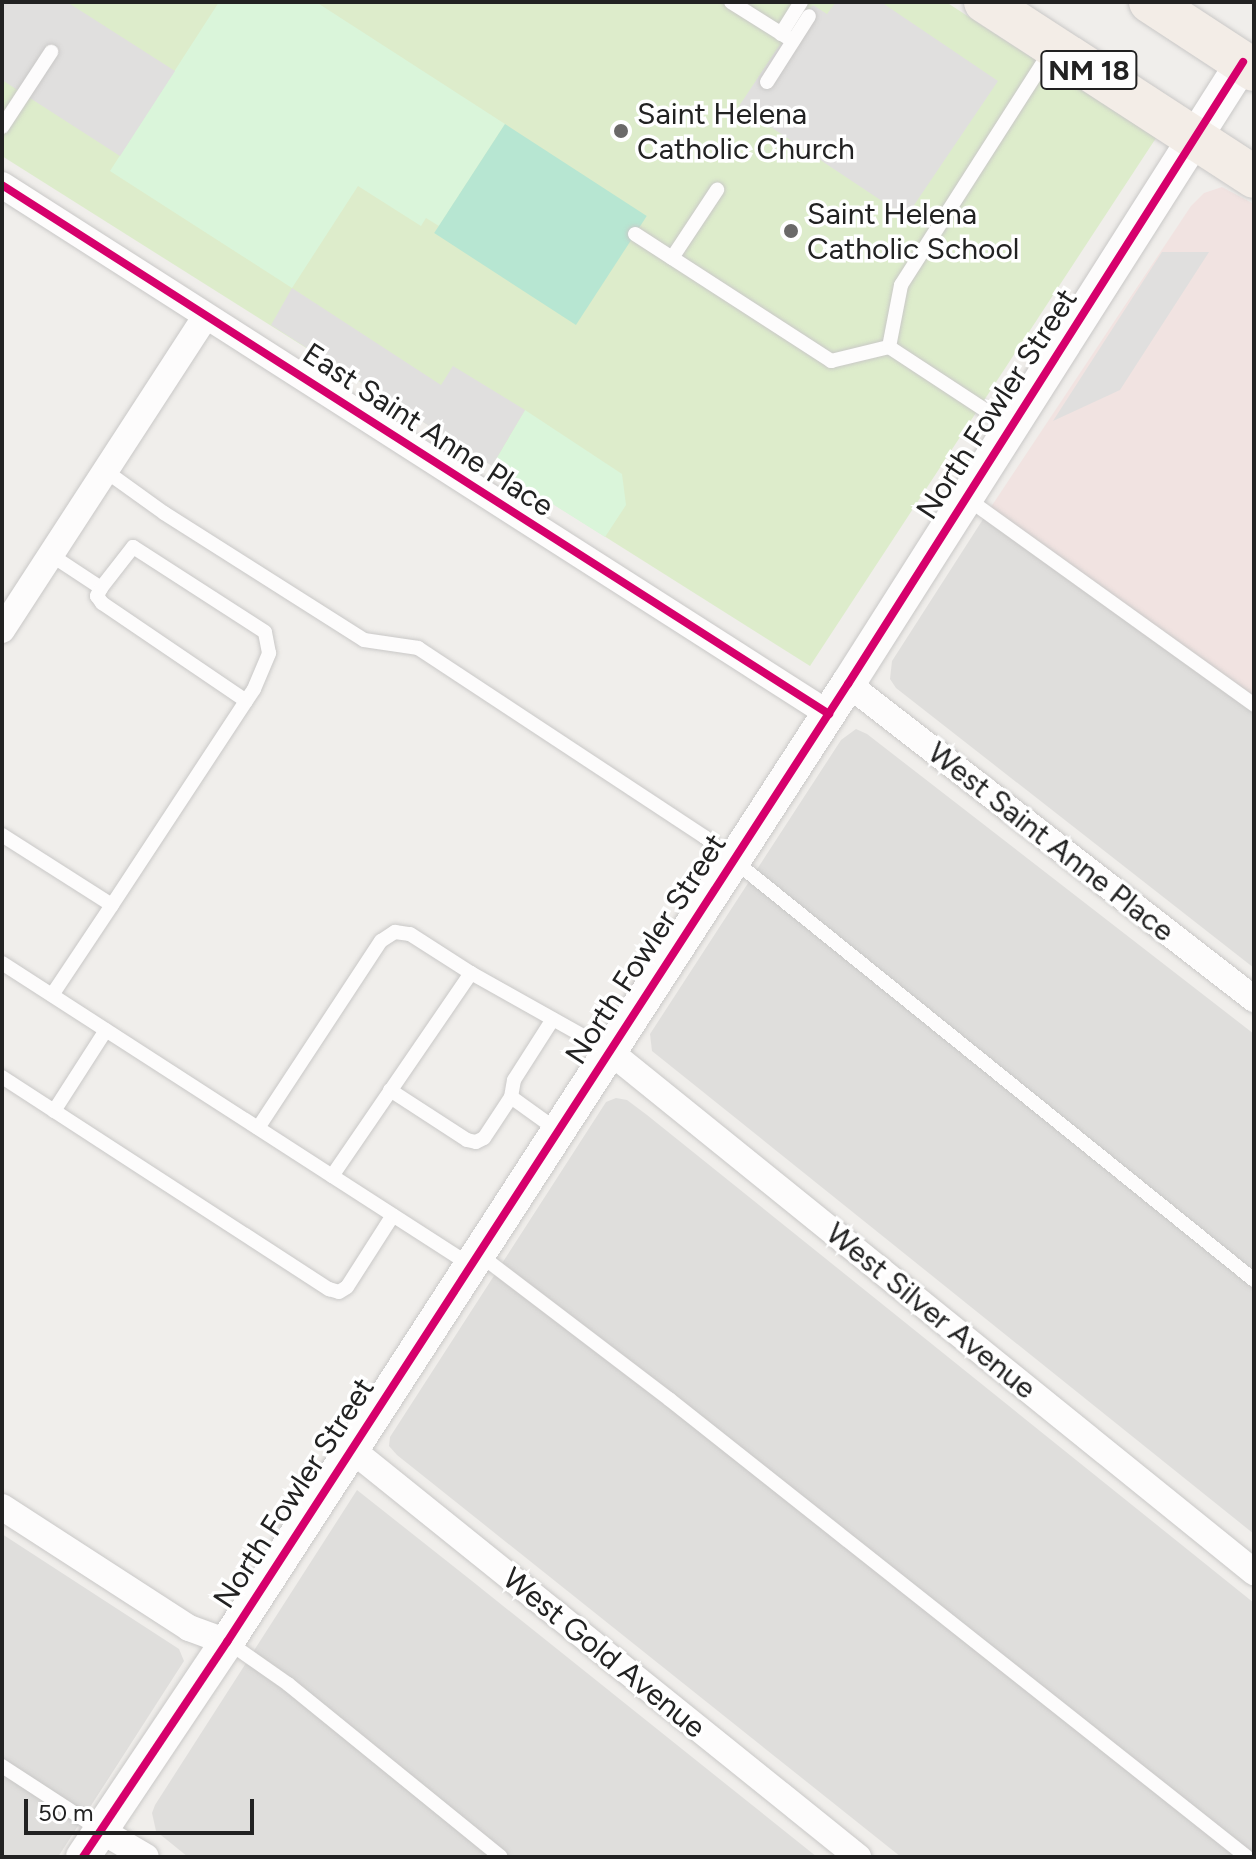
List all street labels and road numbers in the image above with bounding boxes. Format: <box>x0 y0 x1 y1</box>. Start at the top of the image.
road number: NM 18 <box>1039 46 1139 94</box>
street label: North Fowler Street <box>909 282 1085 526</box>
street label: East Saint Anne Place <box>296 336 560 524</box>
street label: West Saint Anne Place <box>921 735 1181 949</box>
street label: North Fowler Street <box>558 827 734 1071</box>
street label: West Silver Avenue <box>819 1215 1043 1407</box>
street label: North Fowler Street <box>206 1371 382 1615</box>
street label: West Gold Avenue <box>496 1560 712 1746</box>

